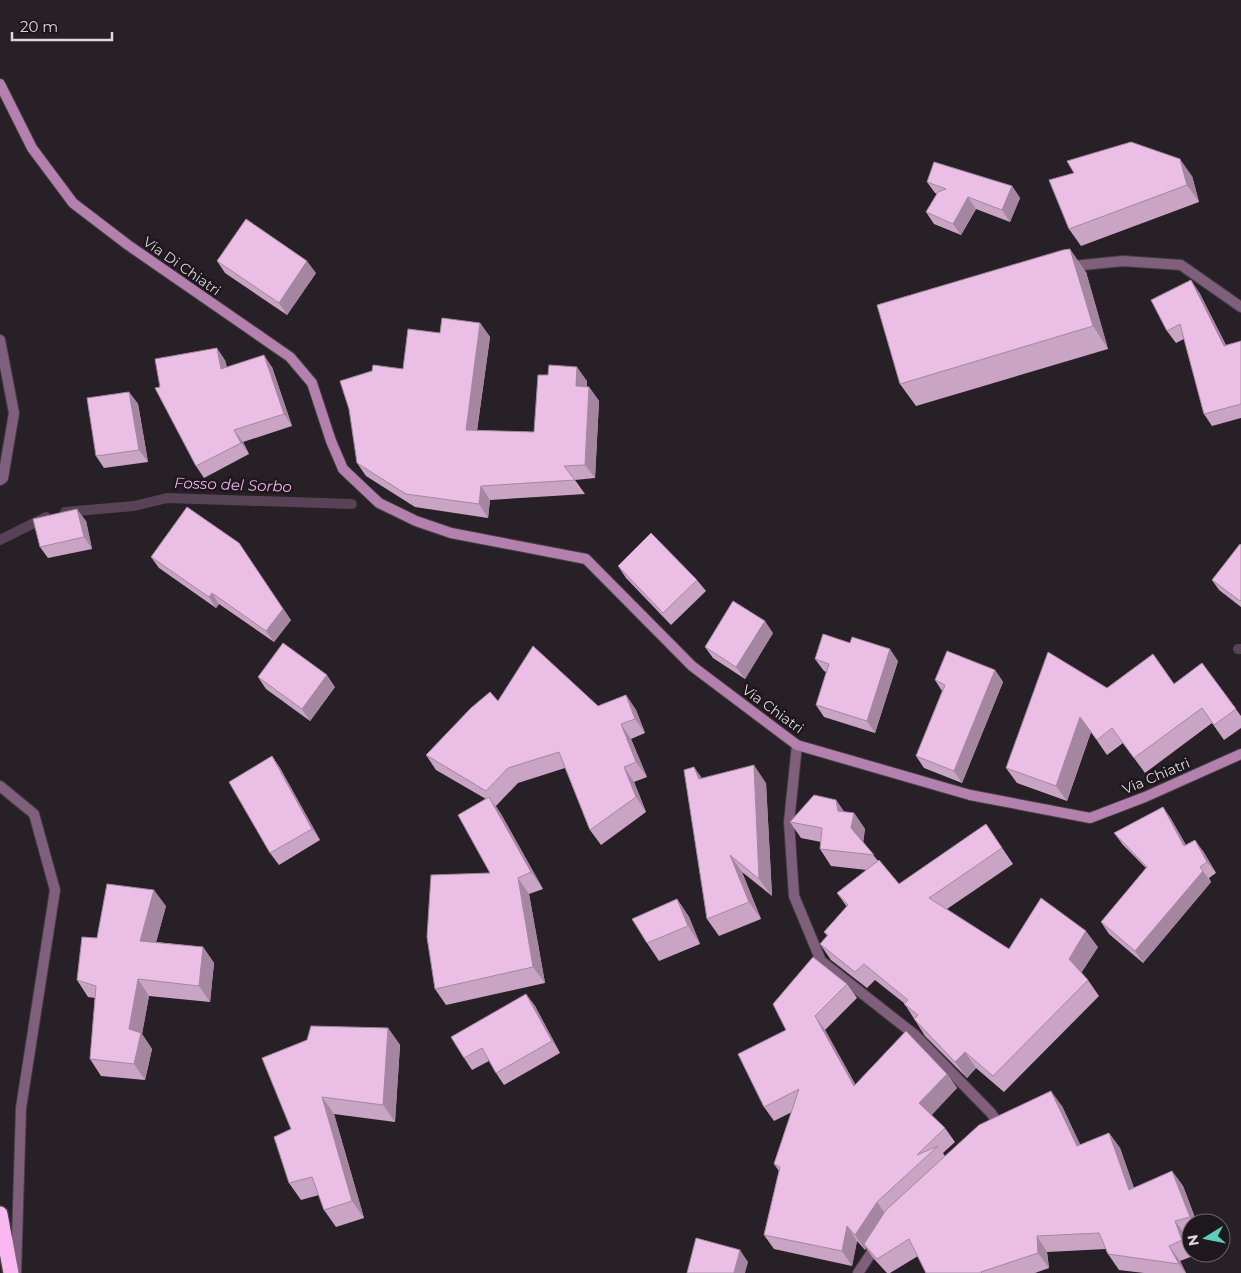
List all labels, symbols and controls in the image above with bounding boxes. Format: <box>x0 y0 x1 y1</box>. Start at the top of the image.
scale bar <box>12 10 112 42</box>
text: 20 m <box>20 17 58 36</box>
street label: Via Di Chiatri <box>140 233 224 299</box>
water label: Fosso del Sorbo <box>174 473 292 496</box>
street label: Via Chiatri <box>739 681 807 737</box>
street label: Via Chiatri <box>1120 754 1192 798</box>
north arrow <box>1181 1213 1231 1263</box>
text: N <box>1183 1233 1203 1247</box>

